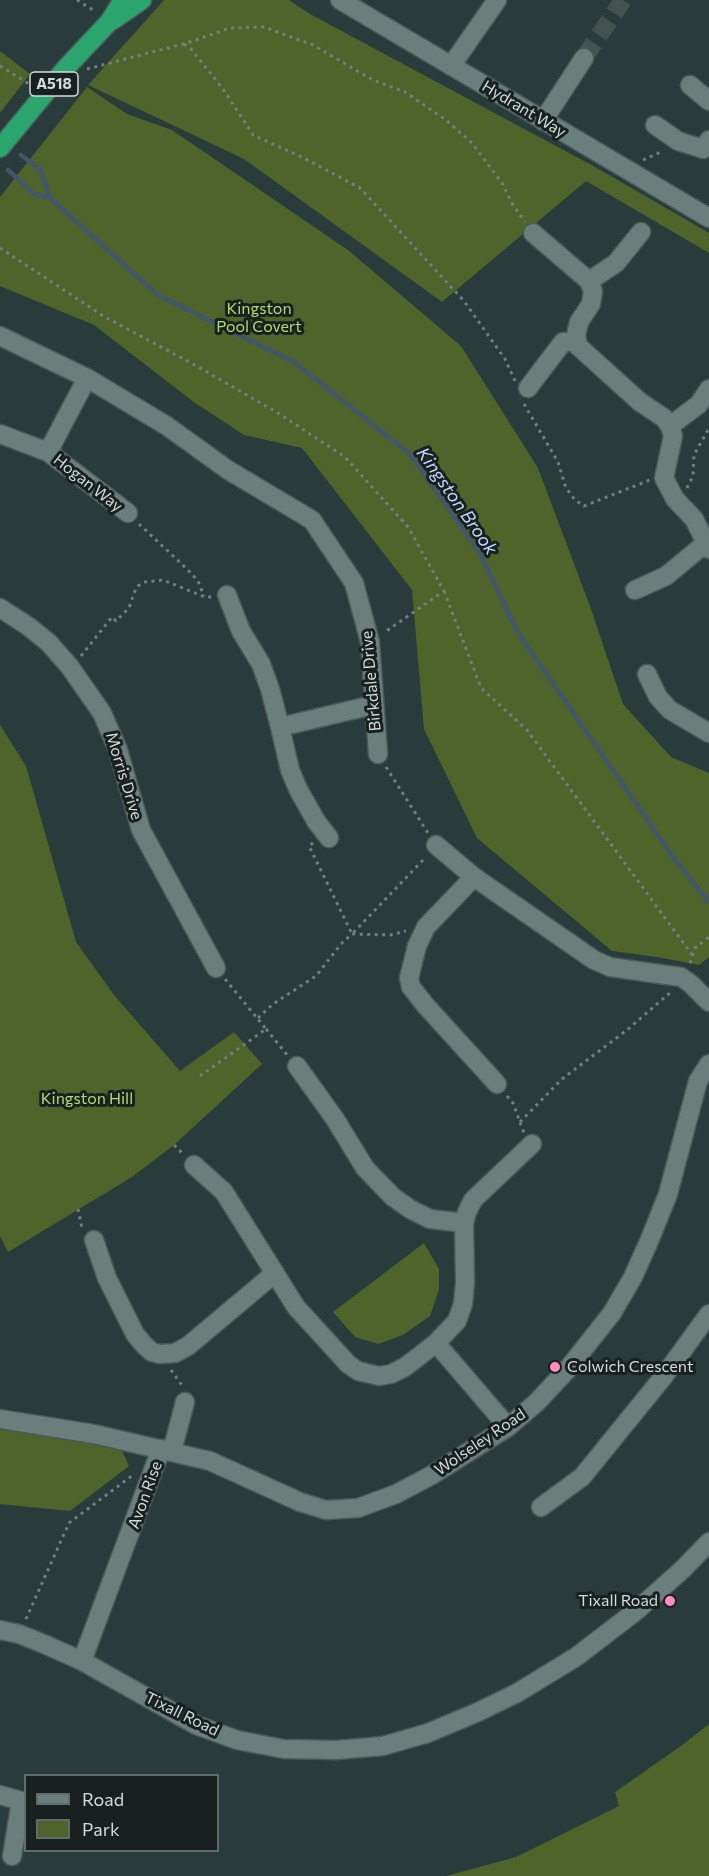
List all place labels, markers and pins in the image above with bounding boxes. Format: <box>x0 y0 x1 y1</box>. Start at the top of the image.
place label: Colwich Crescent <box>567 1357 694 1377</box>
marker: Colwich Crescent <box>548 1360 562 1374</box>
place label: Tixall Road <box>578 1591 658 1611</box>
marker: Tixall Road <box>663 1594 677 1608</box>

